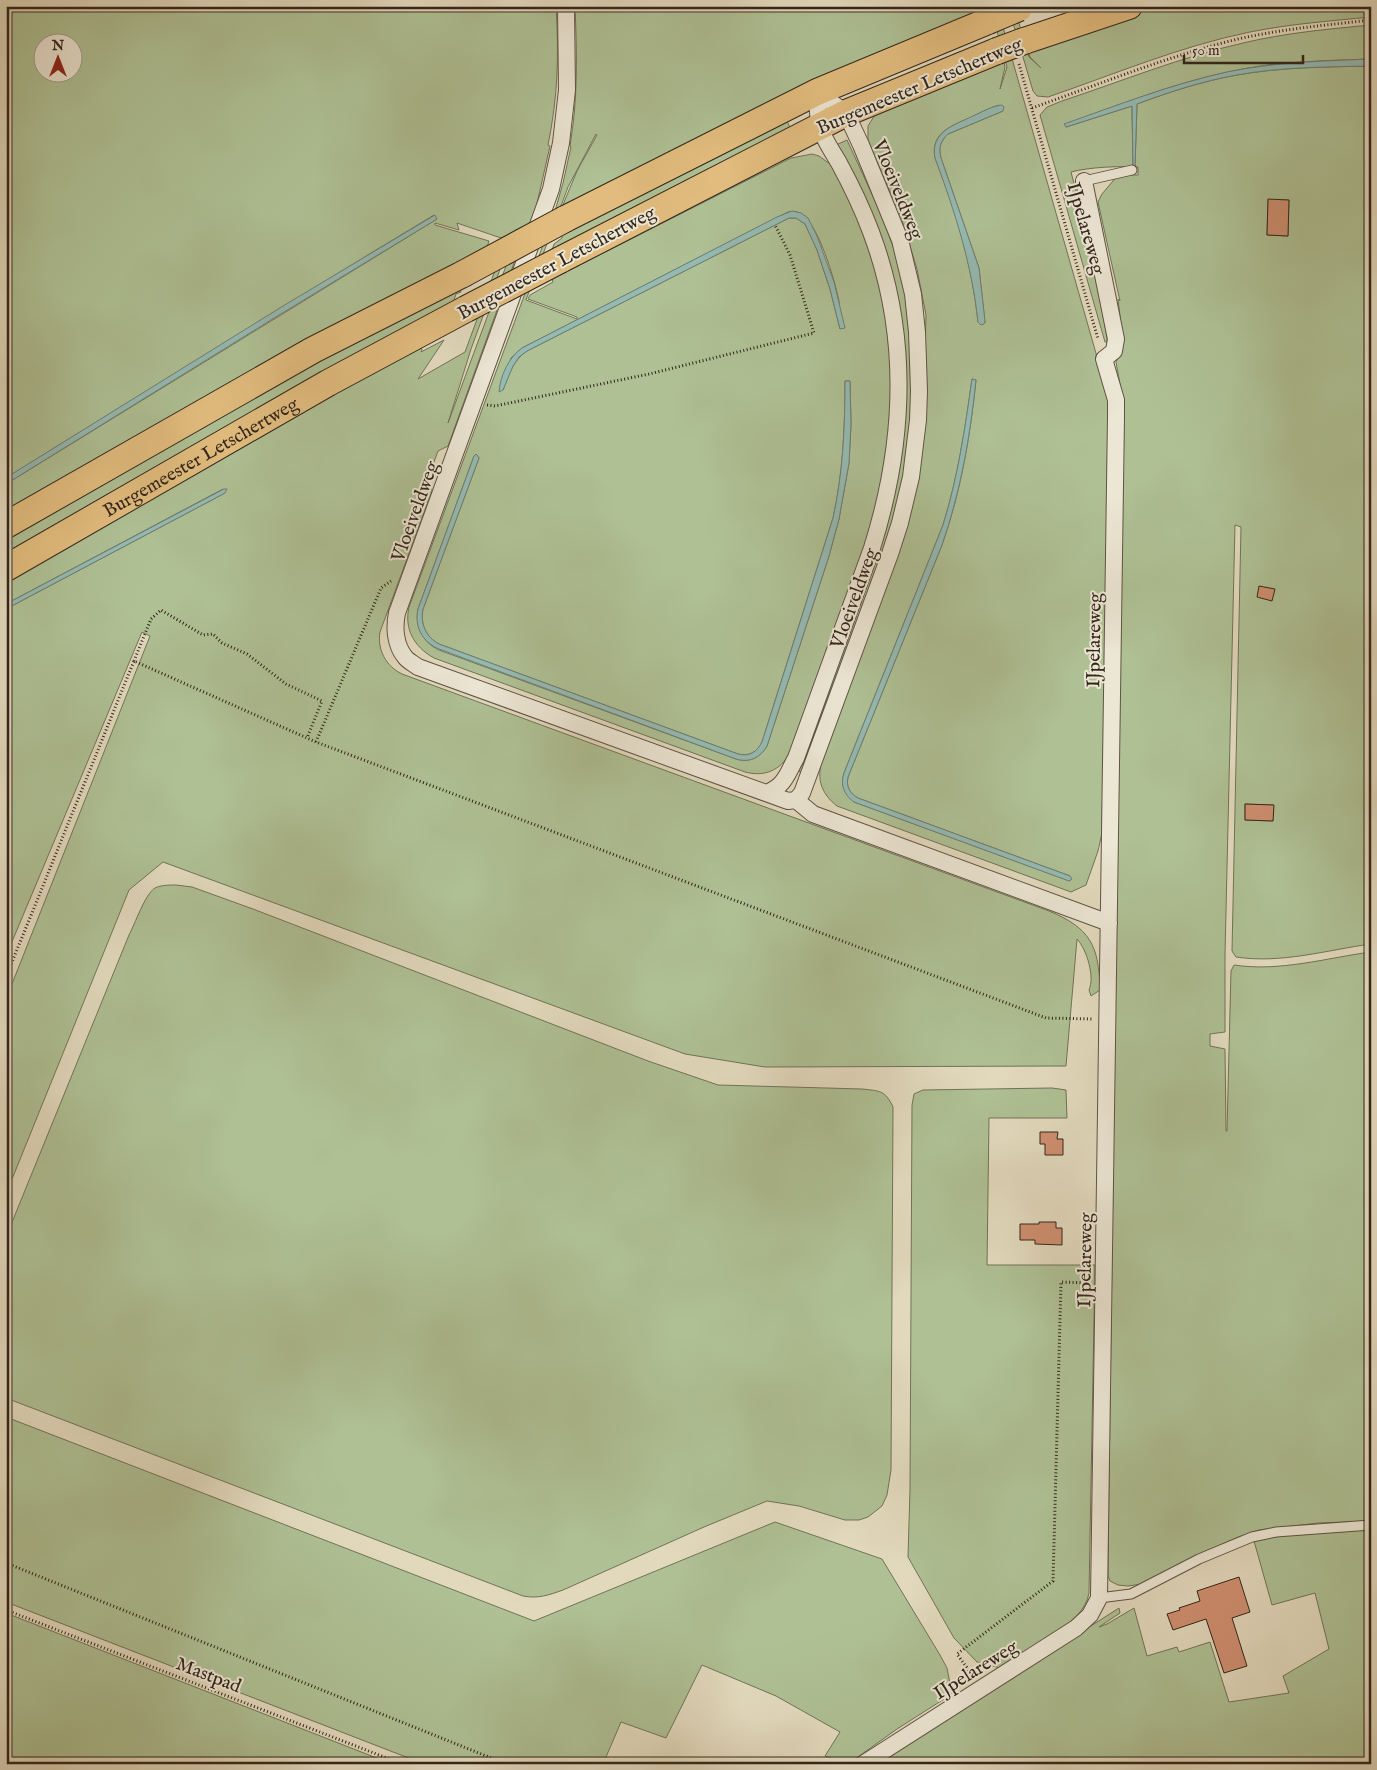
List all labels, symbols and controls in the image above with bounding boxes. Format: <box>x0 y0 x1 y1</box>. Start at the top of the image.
north arrow <box>32 32 82 82</box>
street label: Burgemeester Letschertweg <box>813 32 1027 141</box>
scale bar <box>1184 32 1303 64</box>
text: N <box>51 37 64 55</box>
text: 50 m <box>1192 41 1220 60</box>
street label: Vloeiveldweg <box>866 135 928 244</box>
street label: IJpelareweg <box>1060 180 1110 278</box>
street label: Burgemeester Letschertweg <box>454 201 661 326</box>
street label: Burgemeester Letschertweg <box>99 392 304 524</box>
street label: Vloeiveldweg <box>386 457 445 566</box>
street label: Vloeiveldweg <box>825 544 884 653</box>
street label: IJpelareweg <box>1082 592 1108 688</box>
street label: IJpelareweg <box>1073 1212 1099 1308</box>
street label: IJpelareweg <box>929 1635 1023 1706</box>
street label: Mastpad <box>172 1652 245 1700</box>

